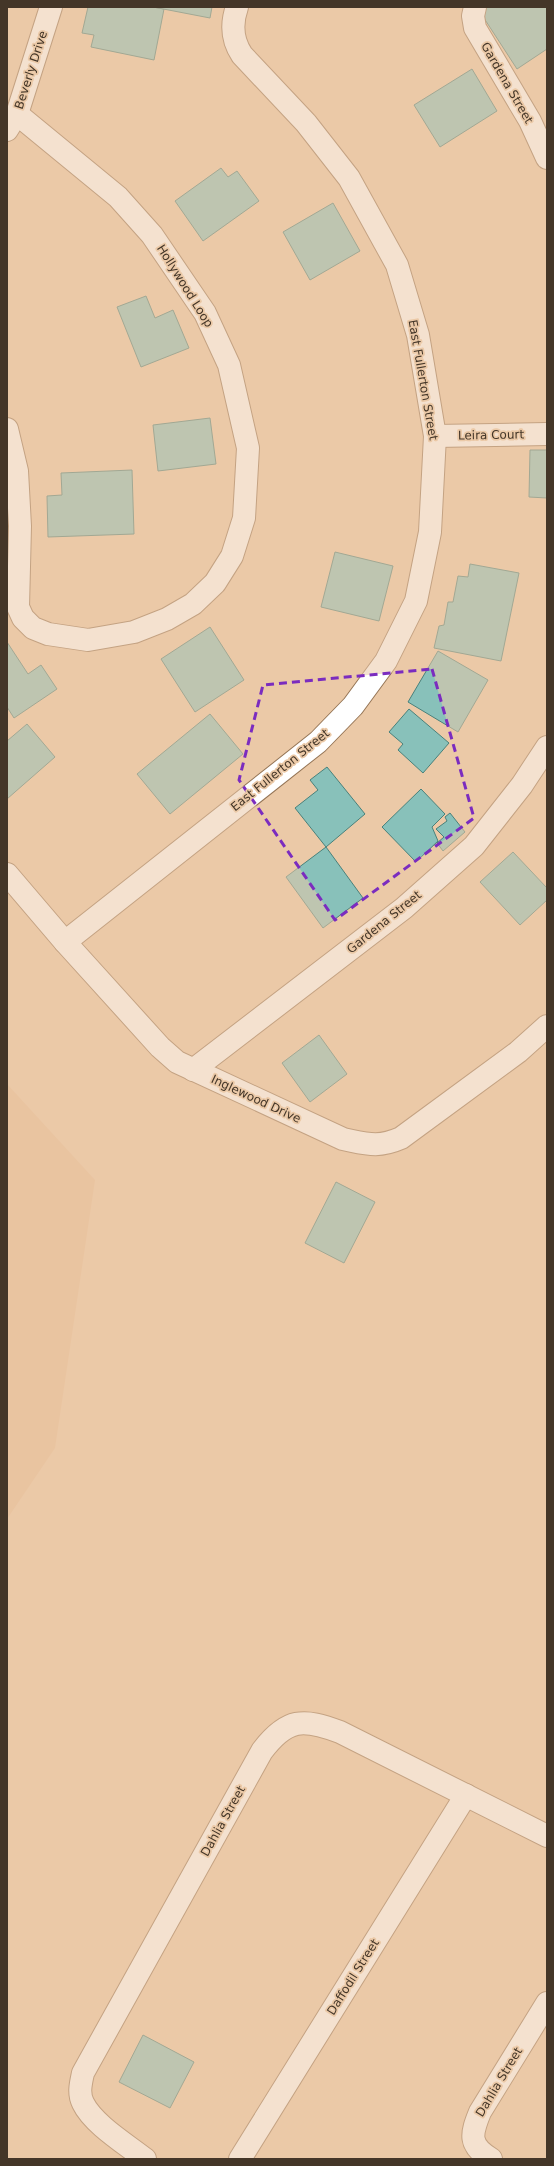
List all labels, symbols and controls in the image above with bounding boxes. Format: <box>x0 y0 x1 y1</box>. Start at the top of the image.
street label: Beverly Drive <box>12 29 50 111</box>
street label: Gardena Street <box>478 40 536 126</box>
street label: Hollywood Loop <box>154 242 216 330</box>
street label: East Fullerton Street <box>405 318 441 442</box>
street label: Leira Court <box>458 427 525 443</box>
street label: East Fullerton Street <box>228 726 332 814</box>
street label: Gardena Street <box>344 888 424 956</box>
street label: Inglewood Drive <box>209 1072 303 1126</box>
street label: Dahlia Street <box>198 1783 248 1859</box>
street label: Daffodil Street <box>324 1936 382 2018</box>
street label: Dahlia Street <box>473 2044 525 2119</box>

